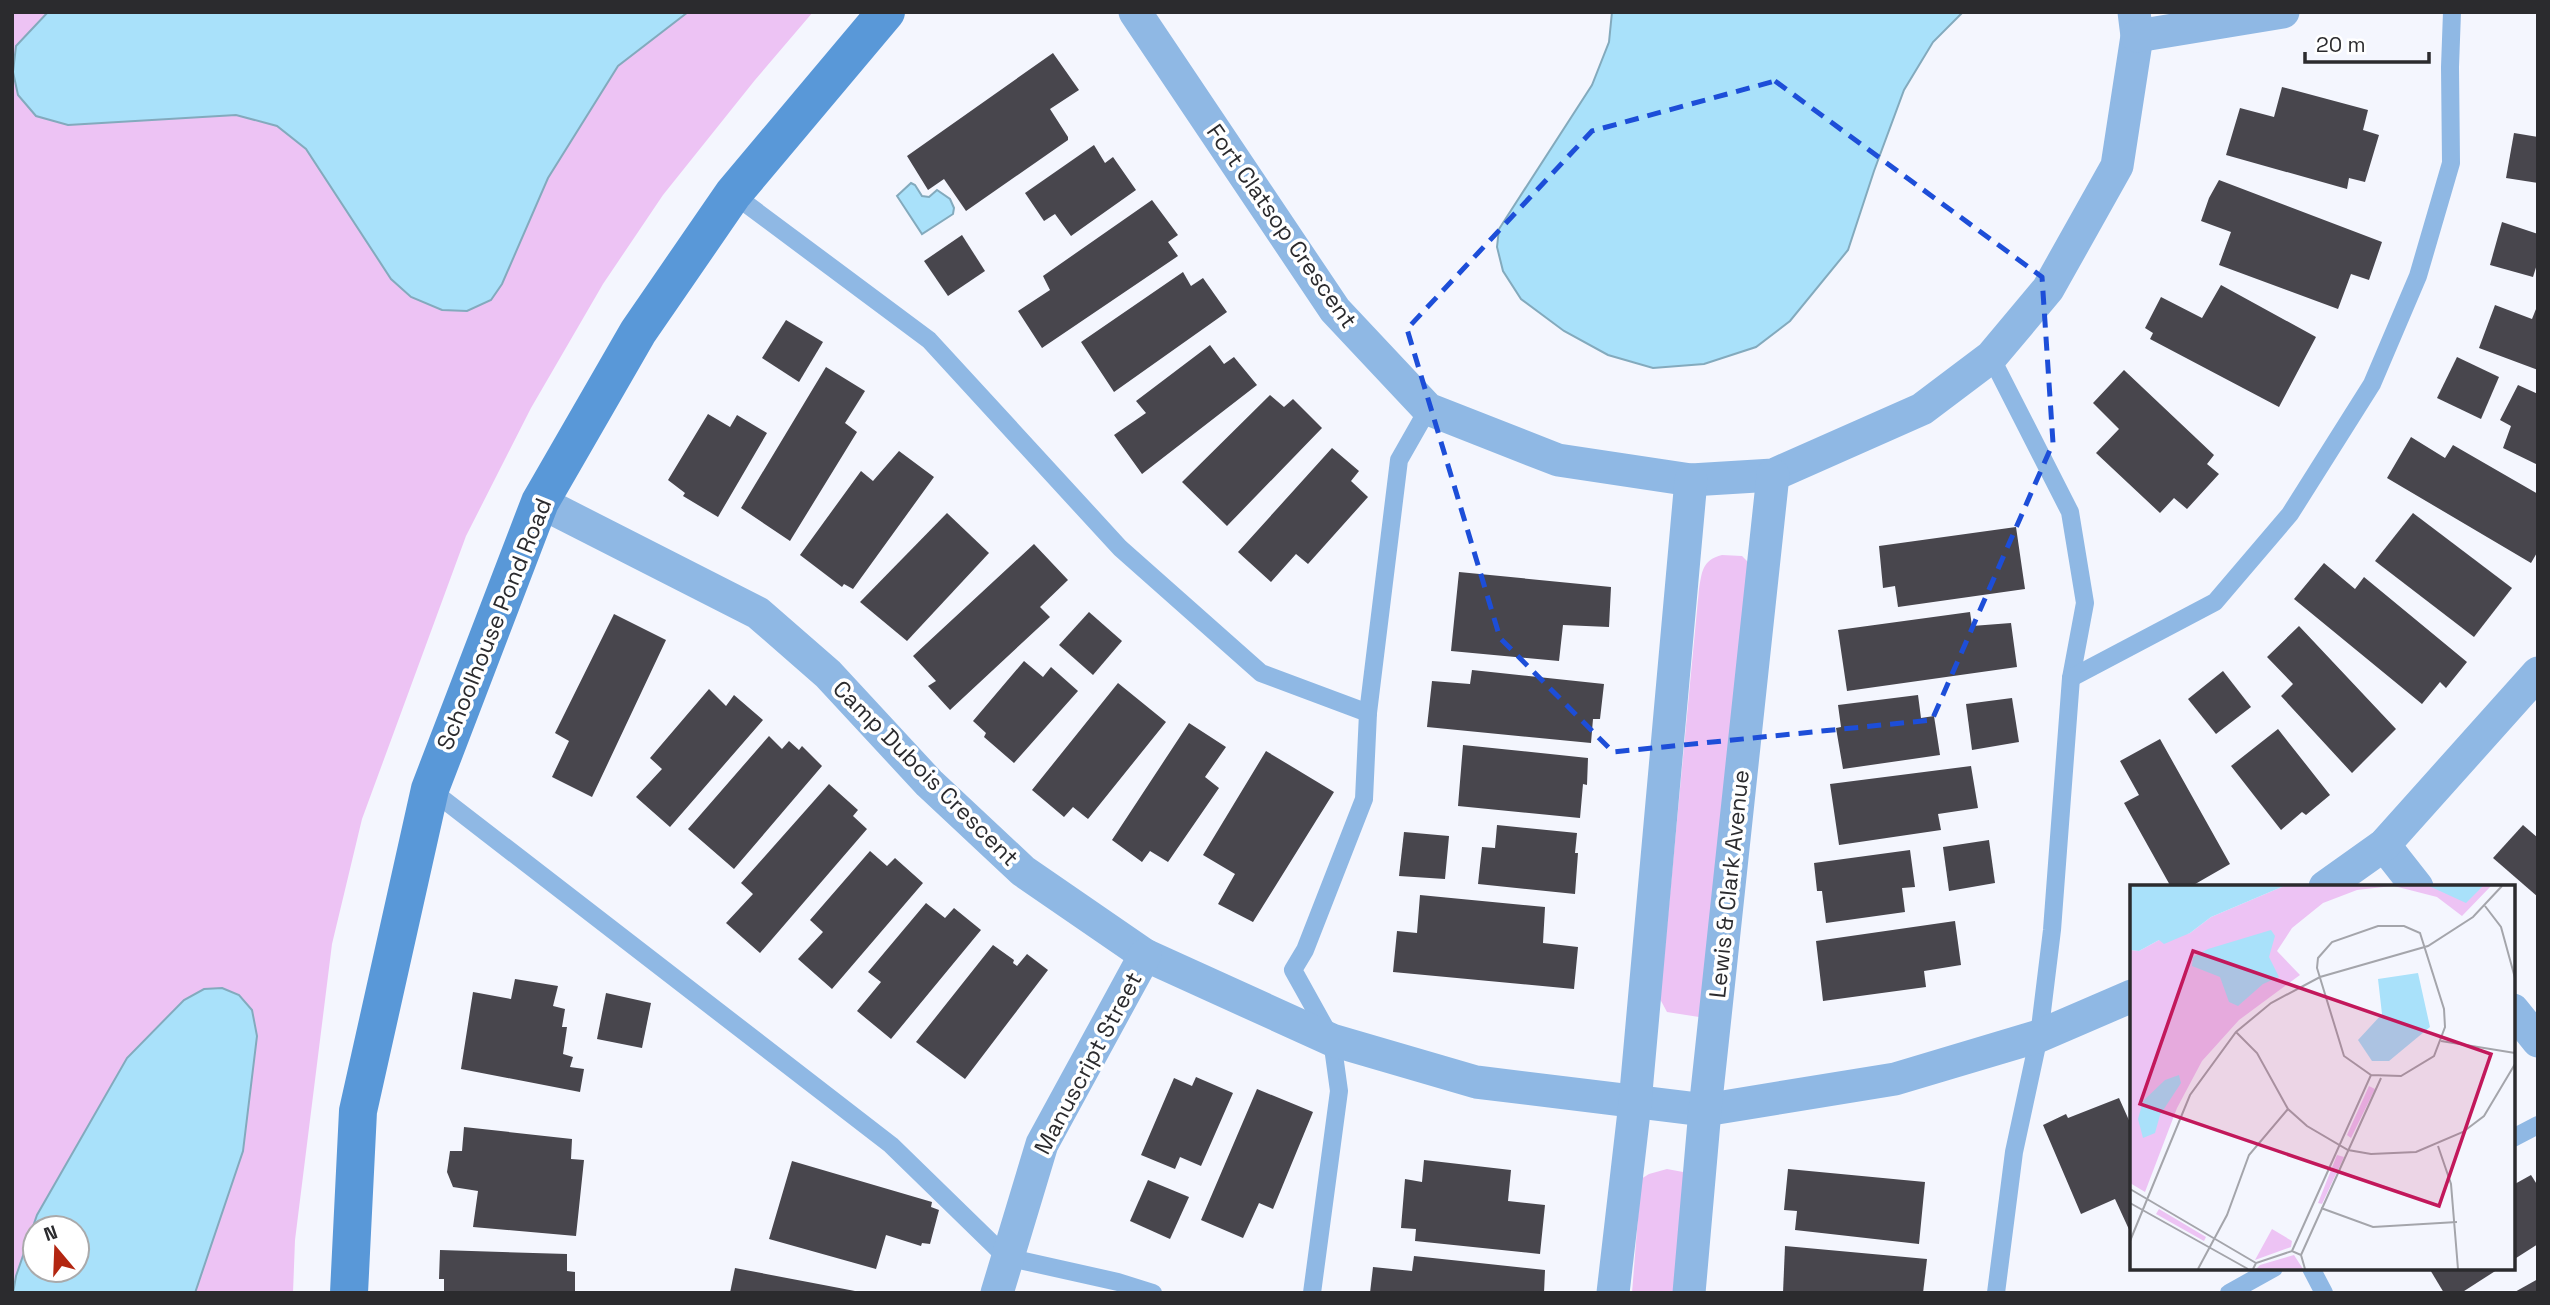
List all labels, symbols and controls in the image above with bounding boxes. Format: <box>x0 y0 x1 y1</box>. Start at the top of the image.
scale bar <box>2305 21 2429 65</box>
text: 20 m <box>2316 31 2366 58</box>
street label: Fort Clatsop Crescent <box>1200 118 1364 334</box>
street label: Schoolhouse Pond Road <box>430 494 558 754</box>
street label: Camp Dubois Crescent <box>827 674 1025 872</box>
street label: Lewis & Clark Avenue <box>1702 768 1756 1000</box>
inset map <box>2130 885 2515 1270</box>
street label: Manuscript Street <box>1027 967 1149 1159</box>
north arrow <box>21 1214 91 1284</box>
text: N <box>41 1220 61 1247</box>

